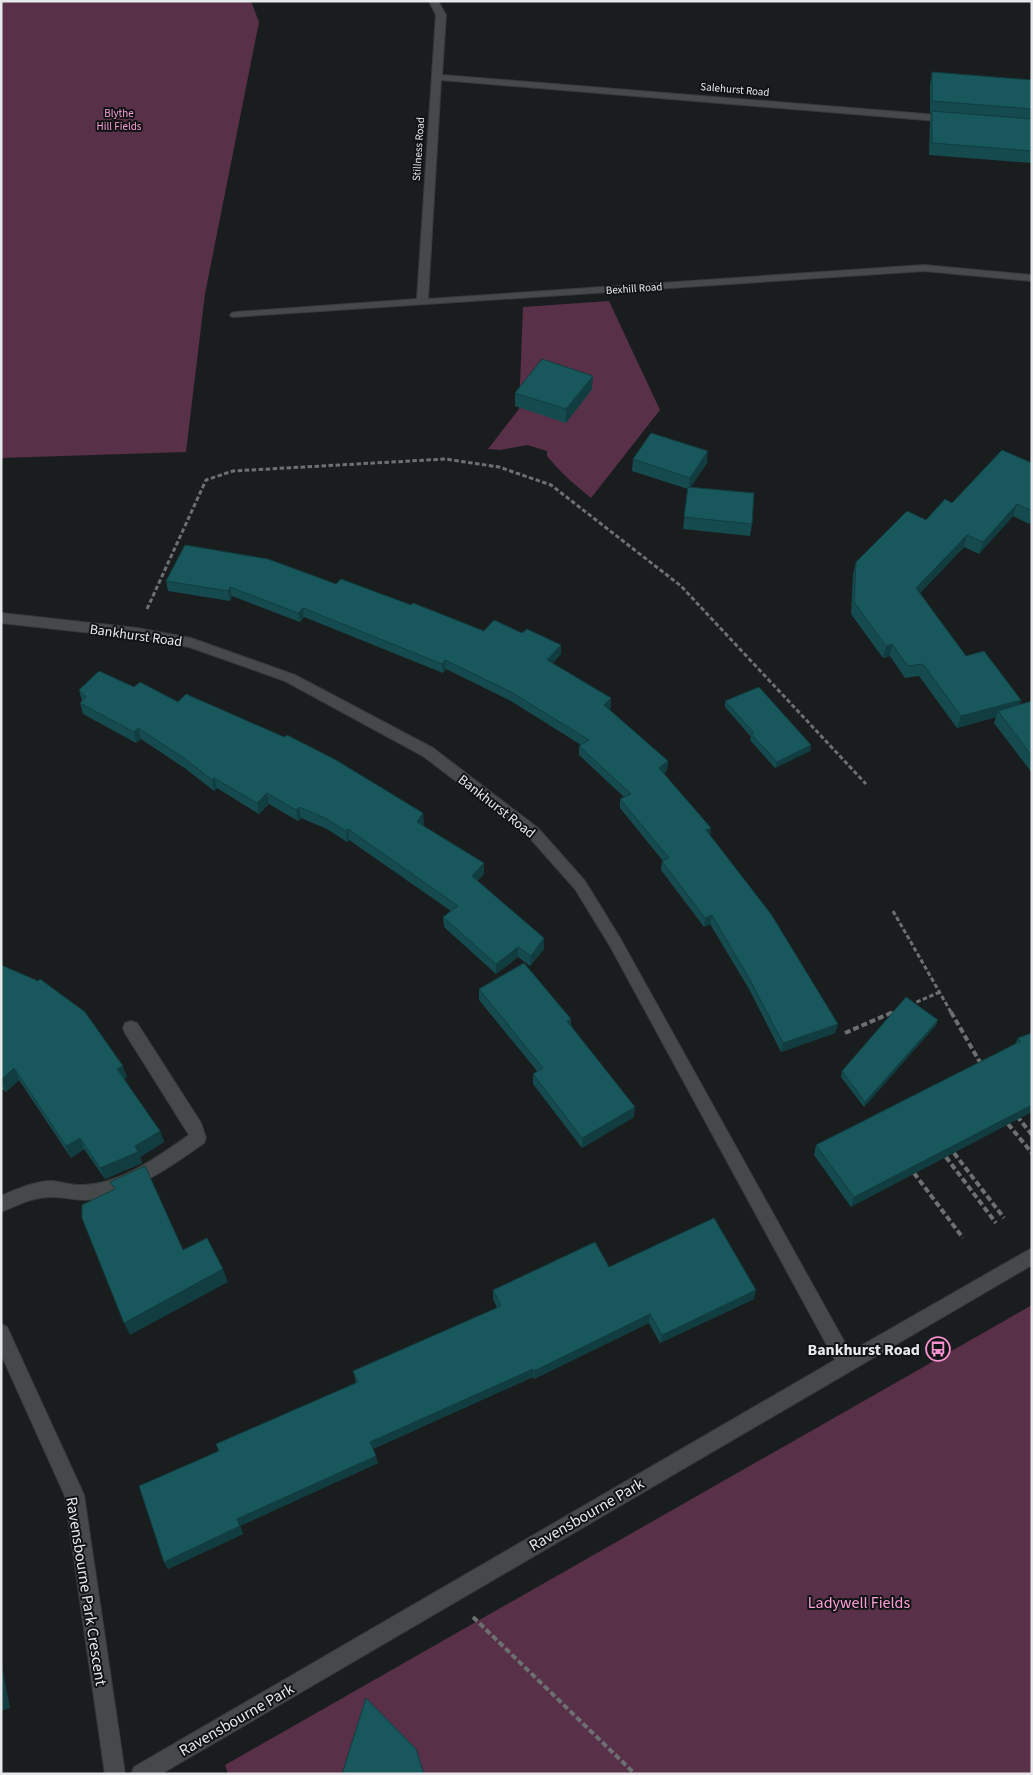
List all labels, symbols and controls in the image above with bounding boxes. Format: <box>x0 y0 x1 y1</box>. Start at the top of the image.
street label: Salehurst Road <box>700 79 770 100</box>
park label: Blythe Hill Fields <box>97 106 142 134</box>
street label: Stillness Road <box>409 117 428 182</box>
street label: Bexhill Road <box>605 279 663 298</box>
street label: Bankhurst Road <box>88 620 183 652</box>
street label: Bankhurst Road <box>454 770 539 843</box>
bus stop icon: Bankhurst Road <box>925 1336 951 1362</box>
place label: Bankhurst Road <box>807 1339 920 1361</box>
street label: Ravensbourne Park <box>525 1473 648 1557</box>
street label: Ravensbourne Park Crescent <box>60 1495 112 1688</box>
park label: Ladywell Fields <box>808 1592 910 1614</box>
street label: Ravensbourne Park <box>175 1678 298 1762</box>

